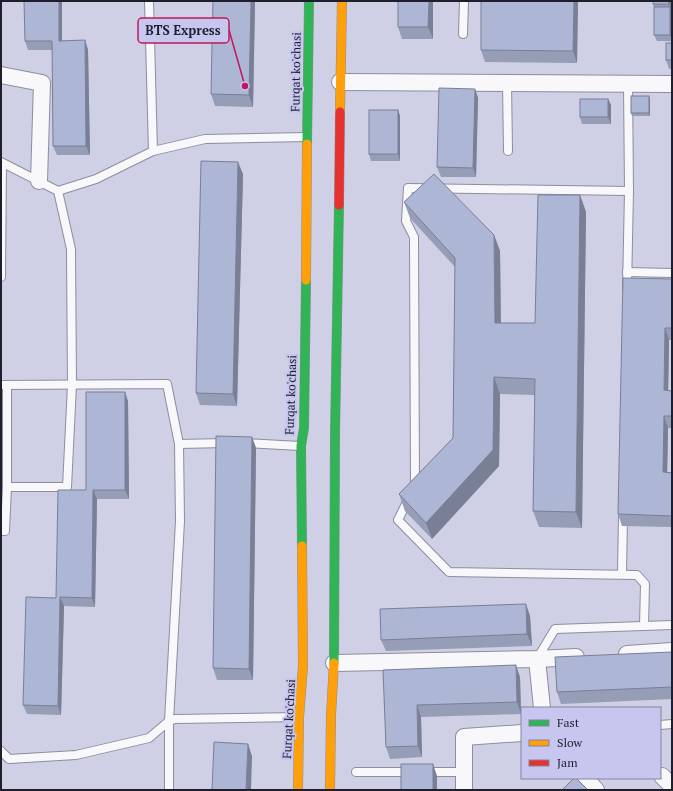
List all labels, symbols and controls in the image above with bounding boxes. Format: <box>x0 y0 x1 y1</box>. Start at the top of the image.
callout: BTS Express <box>138 18 229 43</box>
text: BTS Express <box>145 21 221 39</box>
street label: Furqat ko'chasi <box>287 32 304 112</box>
street label: Furqat ko'chasi <box>282 354 299 435</box>
street label: Furqat ko'chasi <box>279 678 298 759</box>
legend <box>521 707 661 779</box>
text: Fast <box>557 715 580 730</box>
text: Slow <box>557 735 583 750</box>
text: Jam <box>557 755 578 770</box>

